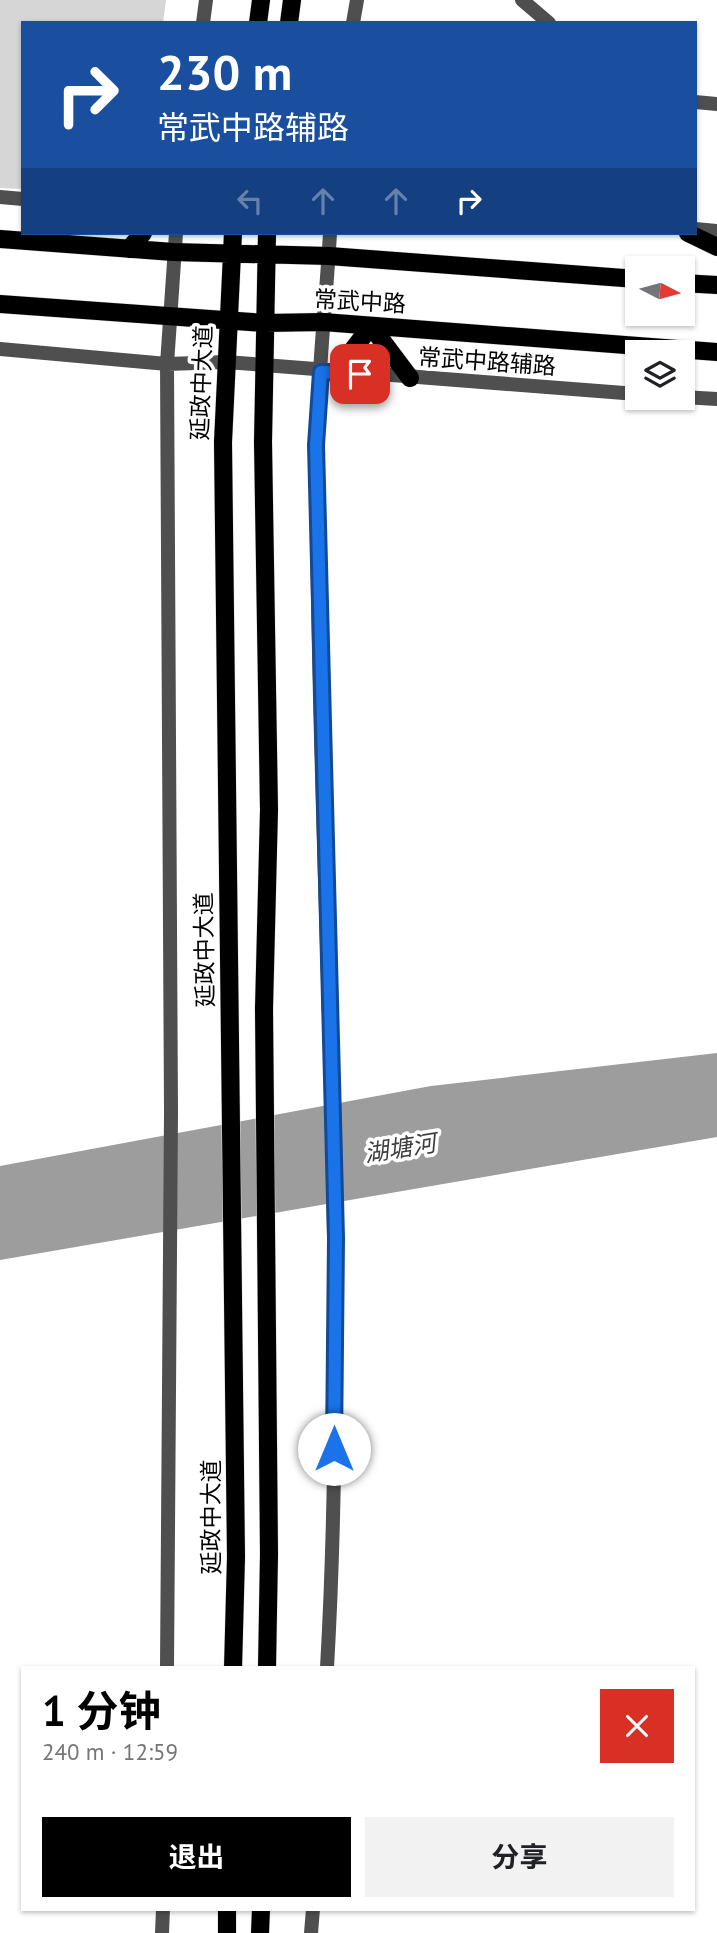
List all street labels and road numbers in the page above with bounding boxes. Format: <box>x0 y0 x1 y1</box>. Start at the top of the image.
street label: 常武中路 <box>313 284 407 318</box>
street label: 延政中大道 <box>185 325 217 441</box>
street label: 常武中路辅路 <box>417 342 557 380</box>
street label: 延政中大道 <box>188 892 220 1008</box>
street label: 延政中大道 <box>196 1460 225 1575</box>

